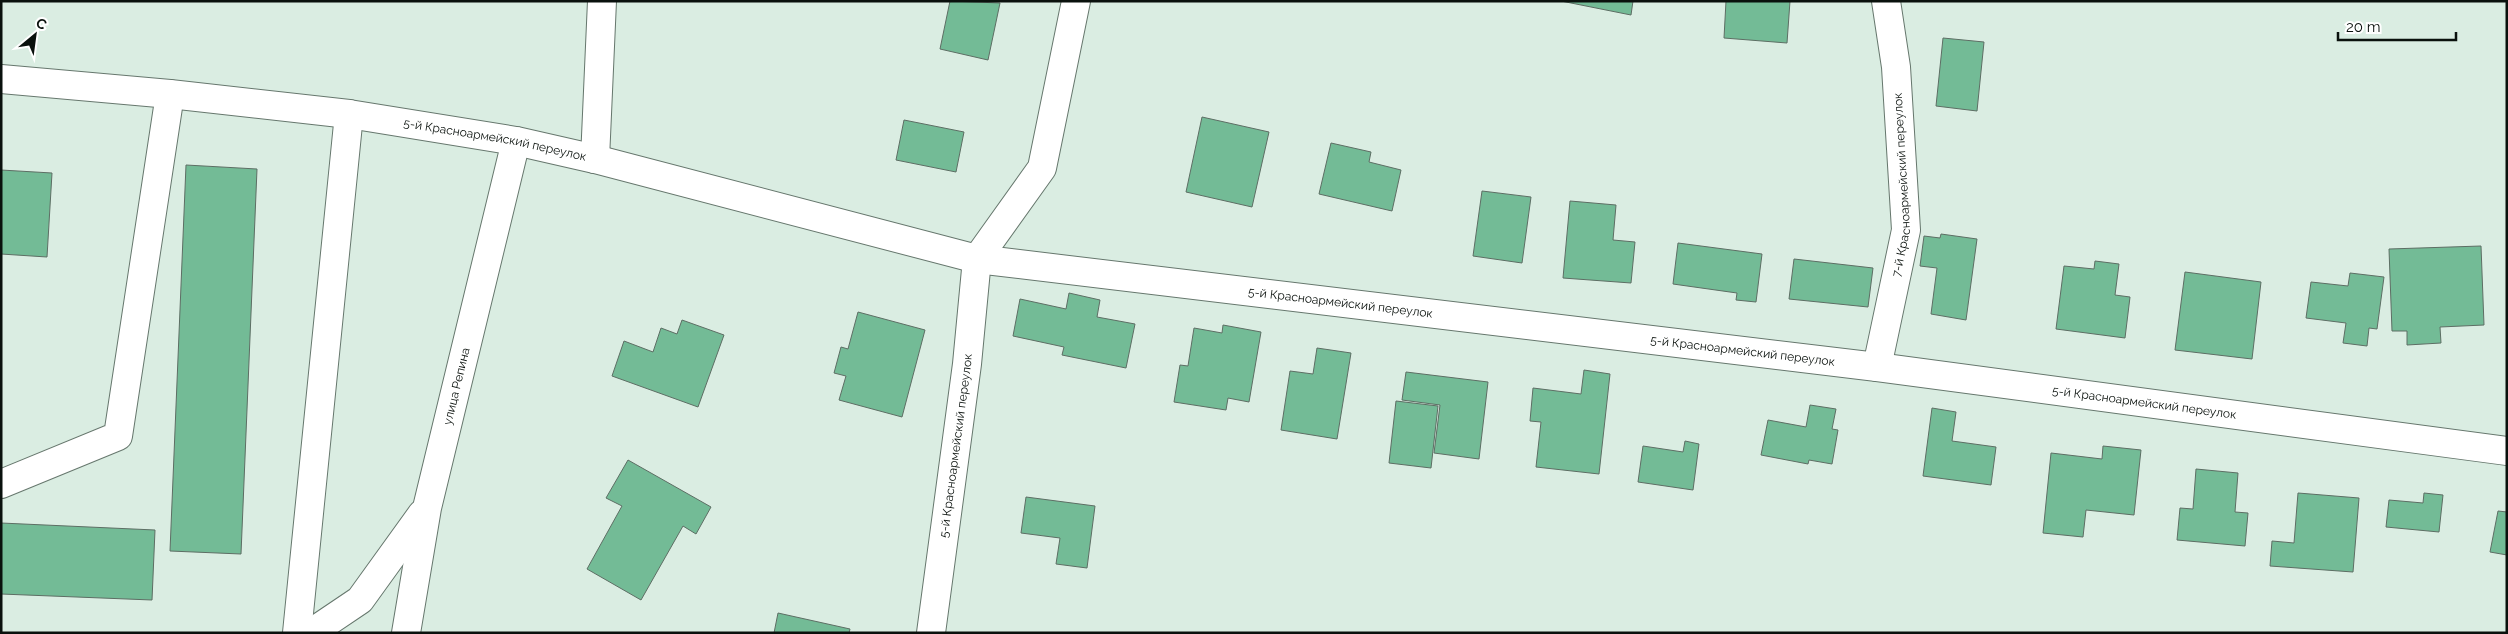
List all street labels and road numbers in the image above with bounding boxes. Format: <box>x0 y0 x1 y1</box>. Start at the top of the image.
street label: 7-й Красноармейский переулок <box>1889 92 1913 278</box>
street label: 5-й Красноармейский переулок <box>403 116 588 164</box>
street label: 5-й Красноармейский переулок <box>1248 285 1434 321</box>
street label: 5-й Красноармейский переулок <box>1650 333 1836 369</box>
street label: улица Репина <box>440 346 473 426</box>
street label: 5-й Красноармейский переулок <box>937 353 975 539</box>
street label: 5-й Красноармейский переулок <box>2051 383 2237 422</box>

